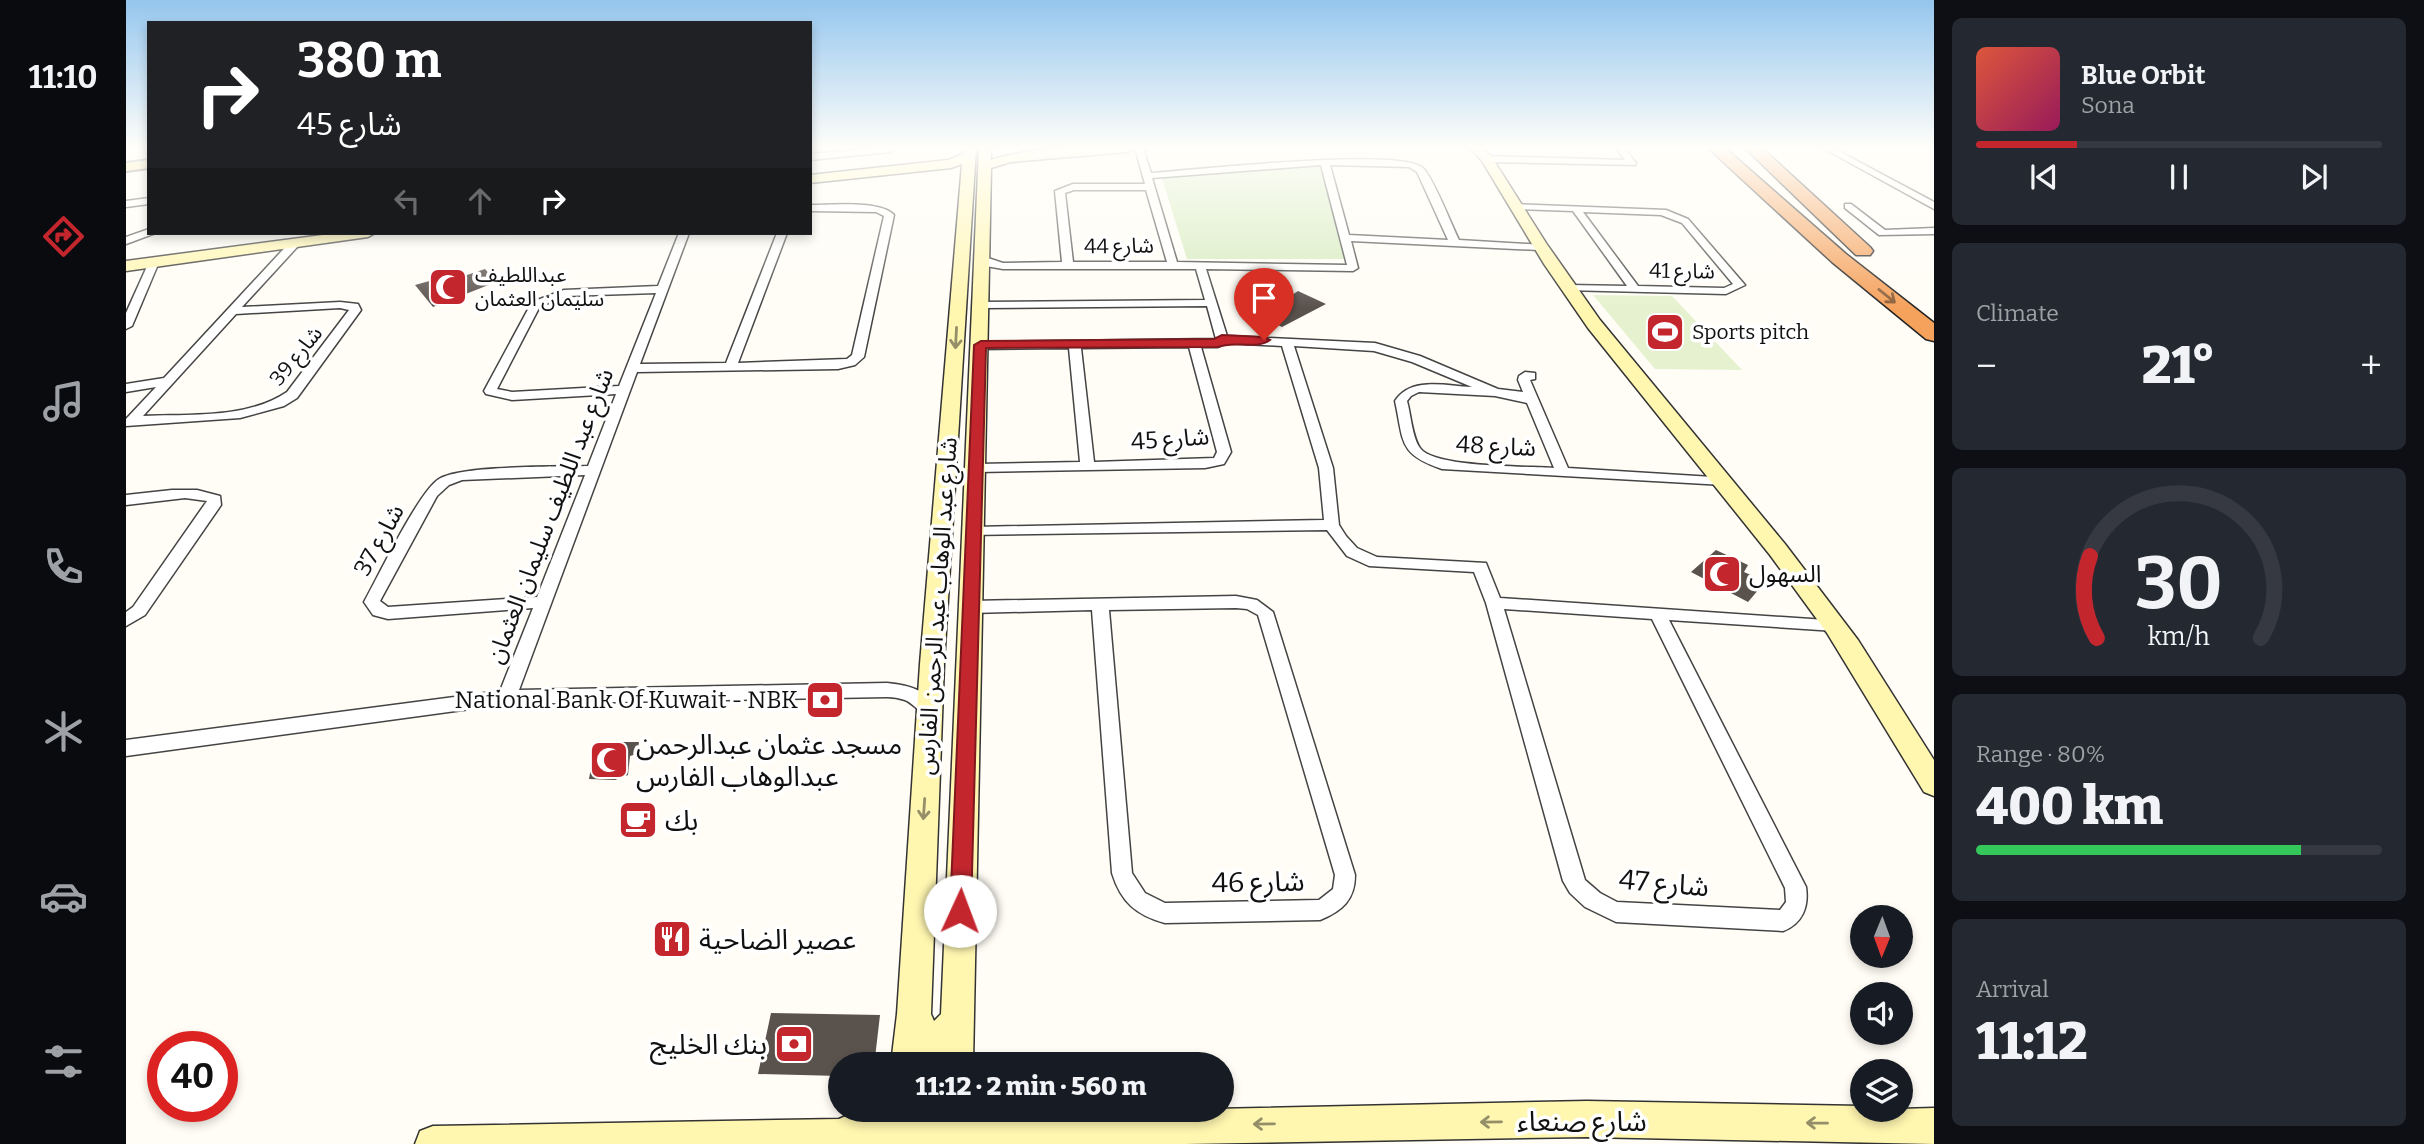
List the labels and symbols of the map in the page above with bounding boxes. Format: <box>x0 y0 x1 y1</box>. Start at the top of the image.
street label: شارع 44 <box>1084 232 1154 262</box>
street label: شارع 41 <box>1649 257 1715 287</box>
place label: عبداللطيف سليمان العثمان <box>475 262 604 312</box>
mosque icon: عبداللطيف سليمان العثمان <box>427 266 469 308</box>
pin <box>1234 268 1294 340</box>
one-way arrow <box>1877 288 1895 304</box>
sports icon: Sports pitch <box>1644 311 1686 353</box>
place label: Sports pitch <box>1692 319 1809 345</box>
street label: شارع 39 <box>264 321 330 392</box>
one-way arrow <box>950 326 963 349</box>
street label: شارع عبد اللطيف سليمان العثمان <box>481 365 622 668</box>
street label: شارع 45 <box>1130 422 1210 459</box>
street label: شارع 48 <box>1455 430 1537 465</box>
street label: شارع عبد الوهاب عبد الرحمن الفارس <box>911 436 966 776</box>
street label: شارع 37 <box>348 499 413 582</box>
mosque icon: السهول <box>1701 553 1743 595</box>
place label: السهول <box>1749 560 1822 588</box>
bank icon: National Bank Of Kuwait - NBK <box>804 679 846 721</box>
place label: National Bank Of Kuwait - NBK <box>454 686 798 714</box>
place label: مسجد عثمان عبدالرحمن عبدالوهاب الفارس <box>636 728 902 793</box>
mosque icon: مسجد عثمان عبدالرحمن عبدالوهاب الفارس <box>588 739 630 781</box>
one-way arrow <box>917 797 930 820</box>
cafe icon: بك <box>617 799 659 841</box>
place label: بك <box>665 804 698 837</box>
street label: شارع 47 <box>1617 863 1710 907</box>
street label: شارع 46 <box>1211 865 1305 903</box>
position arrow <box>923 874 997 948</box>
north arrow <box>1850 905 1913 968</box>
restaurant icon: عصير الضاحية <box>651 918 693 960</box>
place label: عصير الضاحية <box>699 923 856 956</box>
bank icon: بنك الخليج <box>773 1023 815 1065</box>
place label: بنك الخليج <box>650 1028 767 1065</box>
speed limit sign: 40 <box>147 1031 238 1122</box>
street label: شارع صنعاء <box>1517 1105 1647 1142</box>
one-way arrow <box>1480 1115 1503 1128</box>
one-way arrow <box>1253 1117 1276 1131</box>
one-way arrow <box>1806 1117 1829 1130</box>

